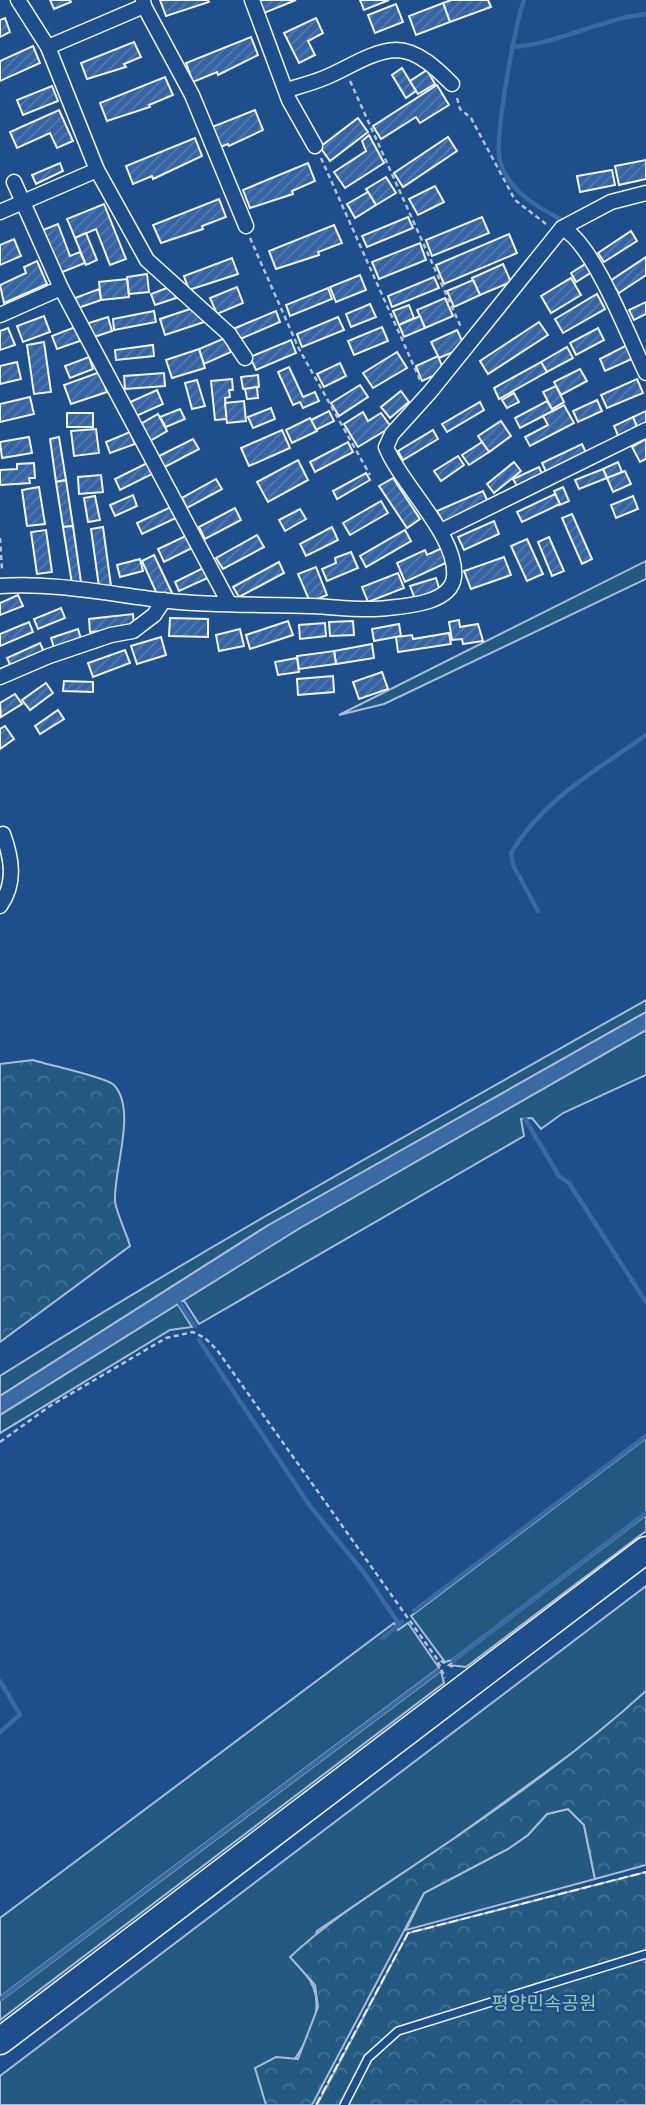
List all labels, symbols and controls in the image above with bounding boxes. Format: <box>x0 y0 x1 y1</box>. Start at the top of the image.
park label: 평양민속공원 <box>492 1992 596 2014</box>

